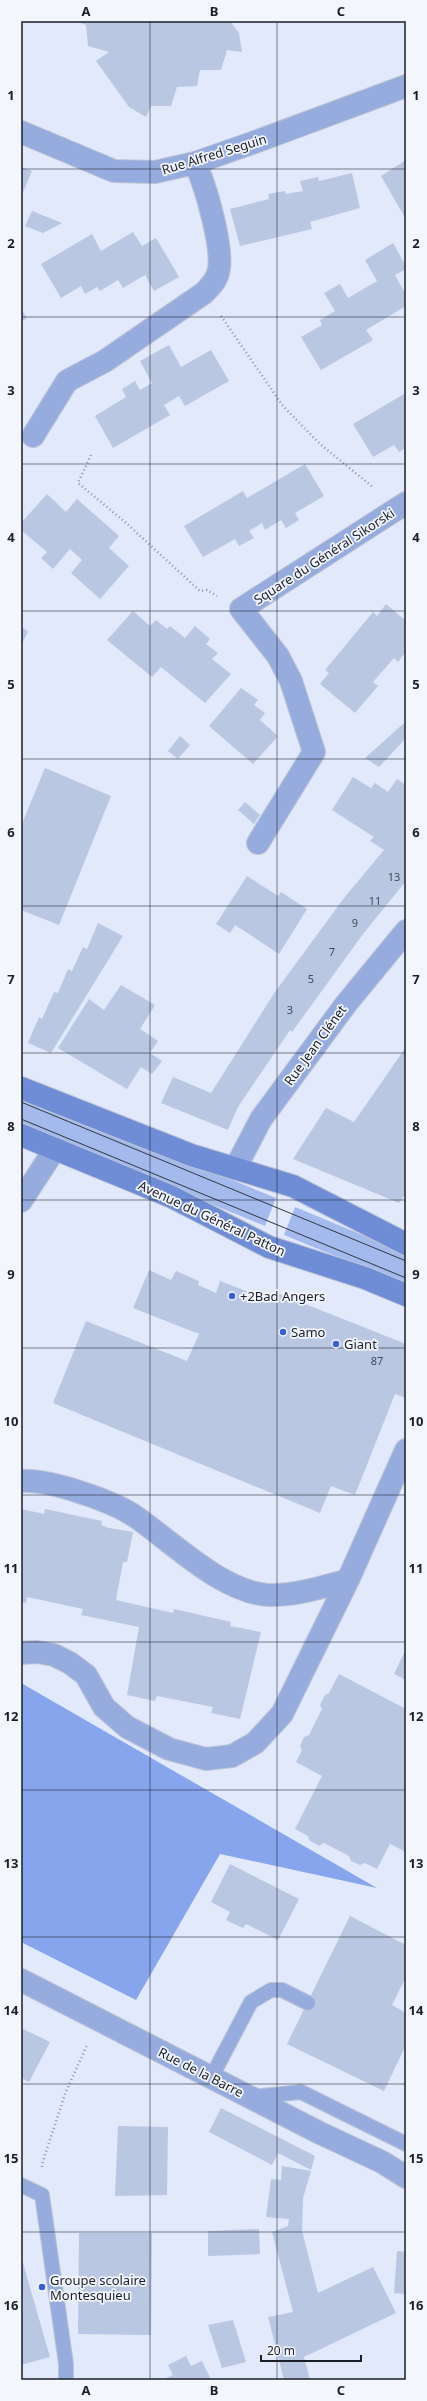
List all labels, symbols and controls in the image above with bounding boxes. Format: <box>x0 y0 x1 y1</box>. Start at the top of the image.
text: A <box>82 2 91 20</box>
text: B <box>210 2 218 20</box>
text: C <box>337 2 345 20</box>
text: 1 <box>7 86 15 104</box>
text: 1 <box>412 86 420 104</box>
street label: Rue Alfred Seguin <box>159 130 269 178</box>
text: 2 <box>7 234 15 252</box>
text: 2 <box>412 234 420 252</box>
text: 3 <box>7 381 15 399</box>
text: 3 <box>412 381 420 399</box>
street label: Square du Général Sikorski <box>250 504 398 608</box>
text: 4 <box>7 528 15 546</box>
text: 4 <box>412 528 420 546</box>
text: 5 <box>7 675 15 693</box>
text: 5 <box>412 675 420 693</box>
text: 6 <box>7 823 15 841</box>
text: 6 <box>412 823 420 841</box>
house number: 13 <box>388 869 400 884</box>
house number: 11 <box>369 893 381 908</box>
house number: 9 <box>352 915 358 930</box>
house number: 7 <box>329 944 335 959</box>
text: 7 <box>7 970 15 988</box>
text: 7 <box>412 970 420 988</box>
house number: 5 <box>308 971 314 986</box>
street label: Rue Jean Clénet <box>280 1001 350 1089</box>
house number: 3 <box>287 1002 293 1017</box>
text: 8 <box>7 1117 15 1135</box>
text: 8 <box>412 1117 420 1135</box>
street label: Avenue du Général Patton <box>136 1176 288 1260</box>
text: 9 <box>7 1265 15 1283</box>
text: 9 <box>412 1265 420 1283</box>
place label: +2Bad Angers <box>240 1287 325 1305</box>
marker: +2Bad Angers <box>227 1291 237 1301</box>
place label: Samo <box>291 1323 326 1341</box>
marker: Samo <box>278 1327 288 1337</box>
place label: Giant <box>344 1335 377 1353</box>
marker: Giant <box>331 1339 341 1349</box>
house number: 87 <box>371 1353 383 1368</box>
text: 10 <box>4 1412 18 1430</box>
text: 10 <box>409 1412 423 1430</box>
text: 11 <box>4 1559 18 1577</box>
text: 11 <box>409 1559 423 1577</box>
text: 12 <box>4 1707 18 1725</box>
text: 12 <box>409 1707 423 1725</box>
text: 13 <box>4 1854 18 1872</box>
text: 13 <box>409 1854 423 1872</box>
text: 14 <box>4 2001 19 2019</box>
text: 14 <box>409 2001 424 2019</box>
street label: Rue de la Barre <box>155 2043 247 2101</box>
text: 15 <box>4 2149 18 2167</box>
text: 15 <box>409 2149 423 2167</box>
place label: Groupe scolaire Montesquieu <box>50 2271 146 2304</box>
marker: Groupe scolaire Montesquieu <box>37 2282 47 2292</box>
text: 16 <box>4 2296 18 2314</box>
text: 16 <box>409 2296 423 2314</box>
scale bar <box>261 2337 361 2363</box>
text: 20 m <box>267 2342 295 2359</box>
text: A <box>82 2381 91 2399</box>
text: B <box>210 2381 218 2399</box>
text: C <box>337 2381 345 2399</box>

